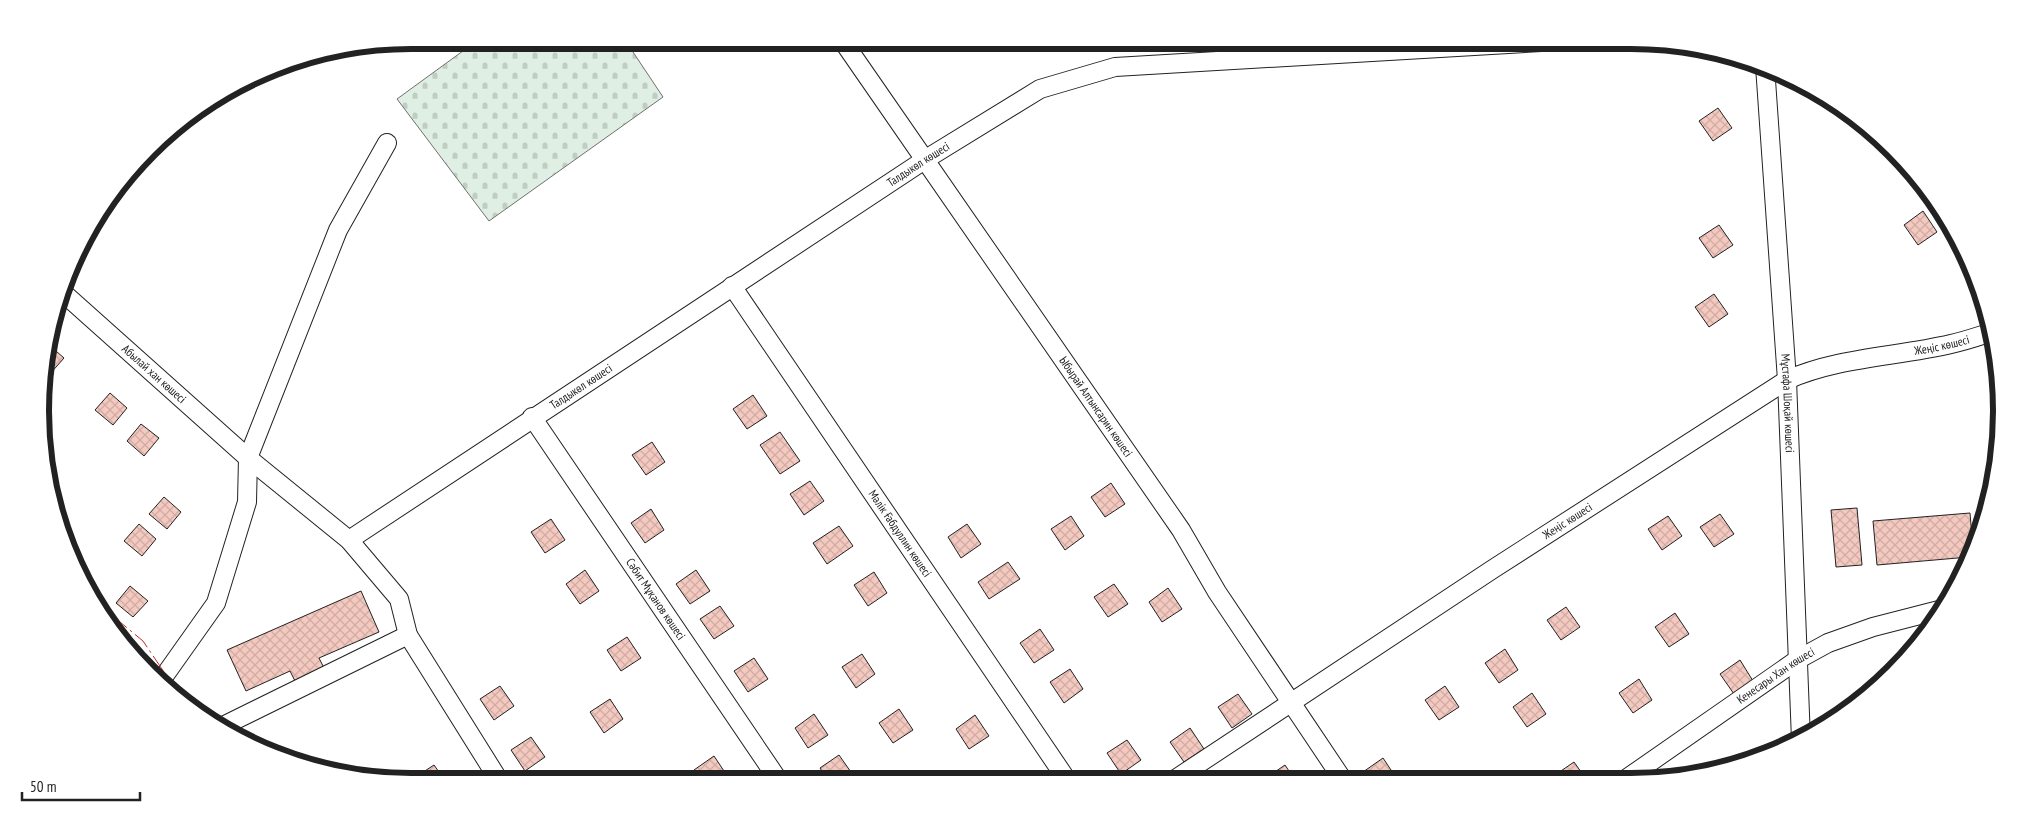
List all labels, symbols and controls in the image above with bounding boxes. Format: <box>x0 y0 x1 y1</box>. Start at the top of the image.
street label: Талдыкөл көшесі <box>884 138 952 190</box>
street label: Жеңіс көшесі <box>1912 332 1971 358</box>
street label: Абылай хан көшесі <box>119 341 190 406</box>
street label: Ыбырай Алтынсарин көшесі <box>1056 353 1136 460</box>
street label: Мұстафа Шоқай көшесі <box>1778 353 1798 453</box>
street label: Талдыкөл көшесі <box>547 360 615 412</box>
street label: Мәлік Ғабдуллин көшесі <box>865 487 935 580</box>
street label: Жеңіс көшесі <box>1539 499 1595 543</box>
street label: Сәбит Мұқанов көшесі <box>623 555 689 642</box>
street label: Кенесары Хан көшесі <box>1734 644 1817 707</box>
scale bar <box>22 770 140 802</box>
text: 50 m <box>30 777 56 796</box>

